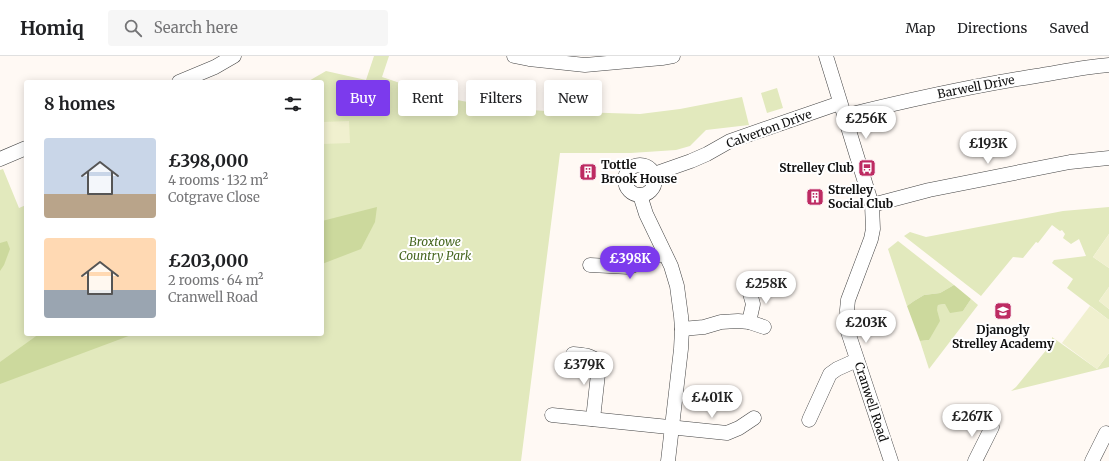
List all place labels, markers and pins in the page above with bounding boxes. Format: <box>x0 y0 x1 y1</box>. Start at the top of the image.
pin: £256K <box>838 106 894 140</box>
pin: £193K <box>960 131 1016 165</box>
place label: Tottle Brook House <box>601 157 677 186</box>
bus stop icon: Strelley Club <box>857 158 877 178</box>
place label: Strelley Club <box>779 160 854 175</box>
building icon: Tottle Brook House <box>578 162 598 182</box>
place label: Strelley Social Club <box>828 182 893 211</box>
building icon: Strelley Social Club <box>805 187 825 207</box>
pin: £398K <box>602 246 658 280</box>
pin: £258K <box>738 271 794 305</box>
school or university icon: Djanogly Strelley Academy <box>993 301 1013 321</box>
pin: £203K <box>838 310 894 344</box>
place label: Djanogly Strelley Academy <box>952 322 1055 351</box>
pin: £379K <box>556 352 612 386</box>
pin: £401K <box>684 385 740 419</box>
pin: £267K <box>944 404 1000 438</box>

